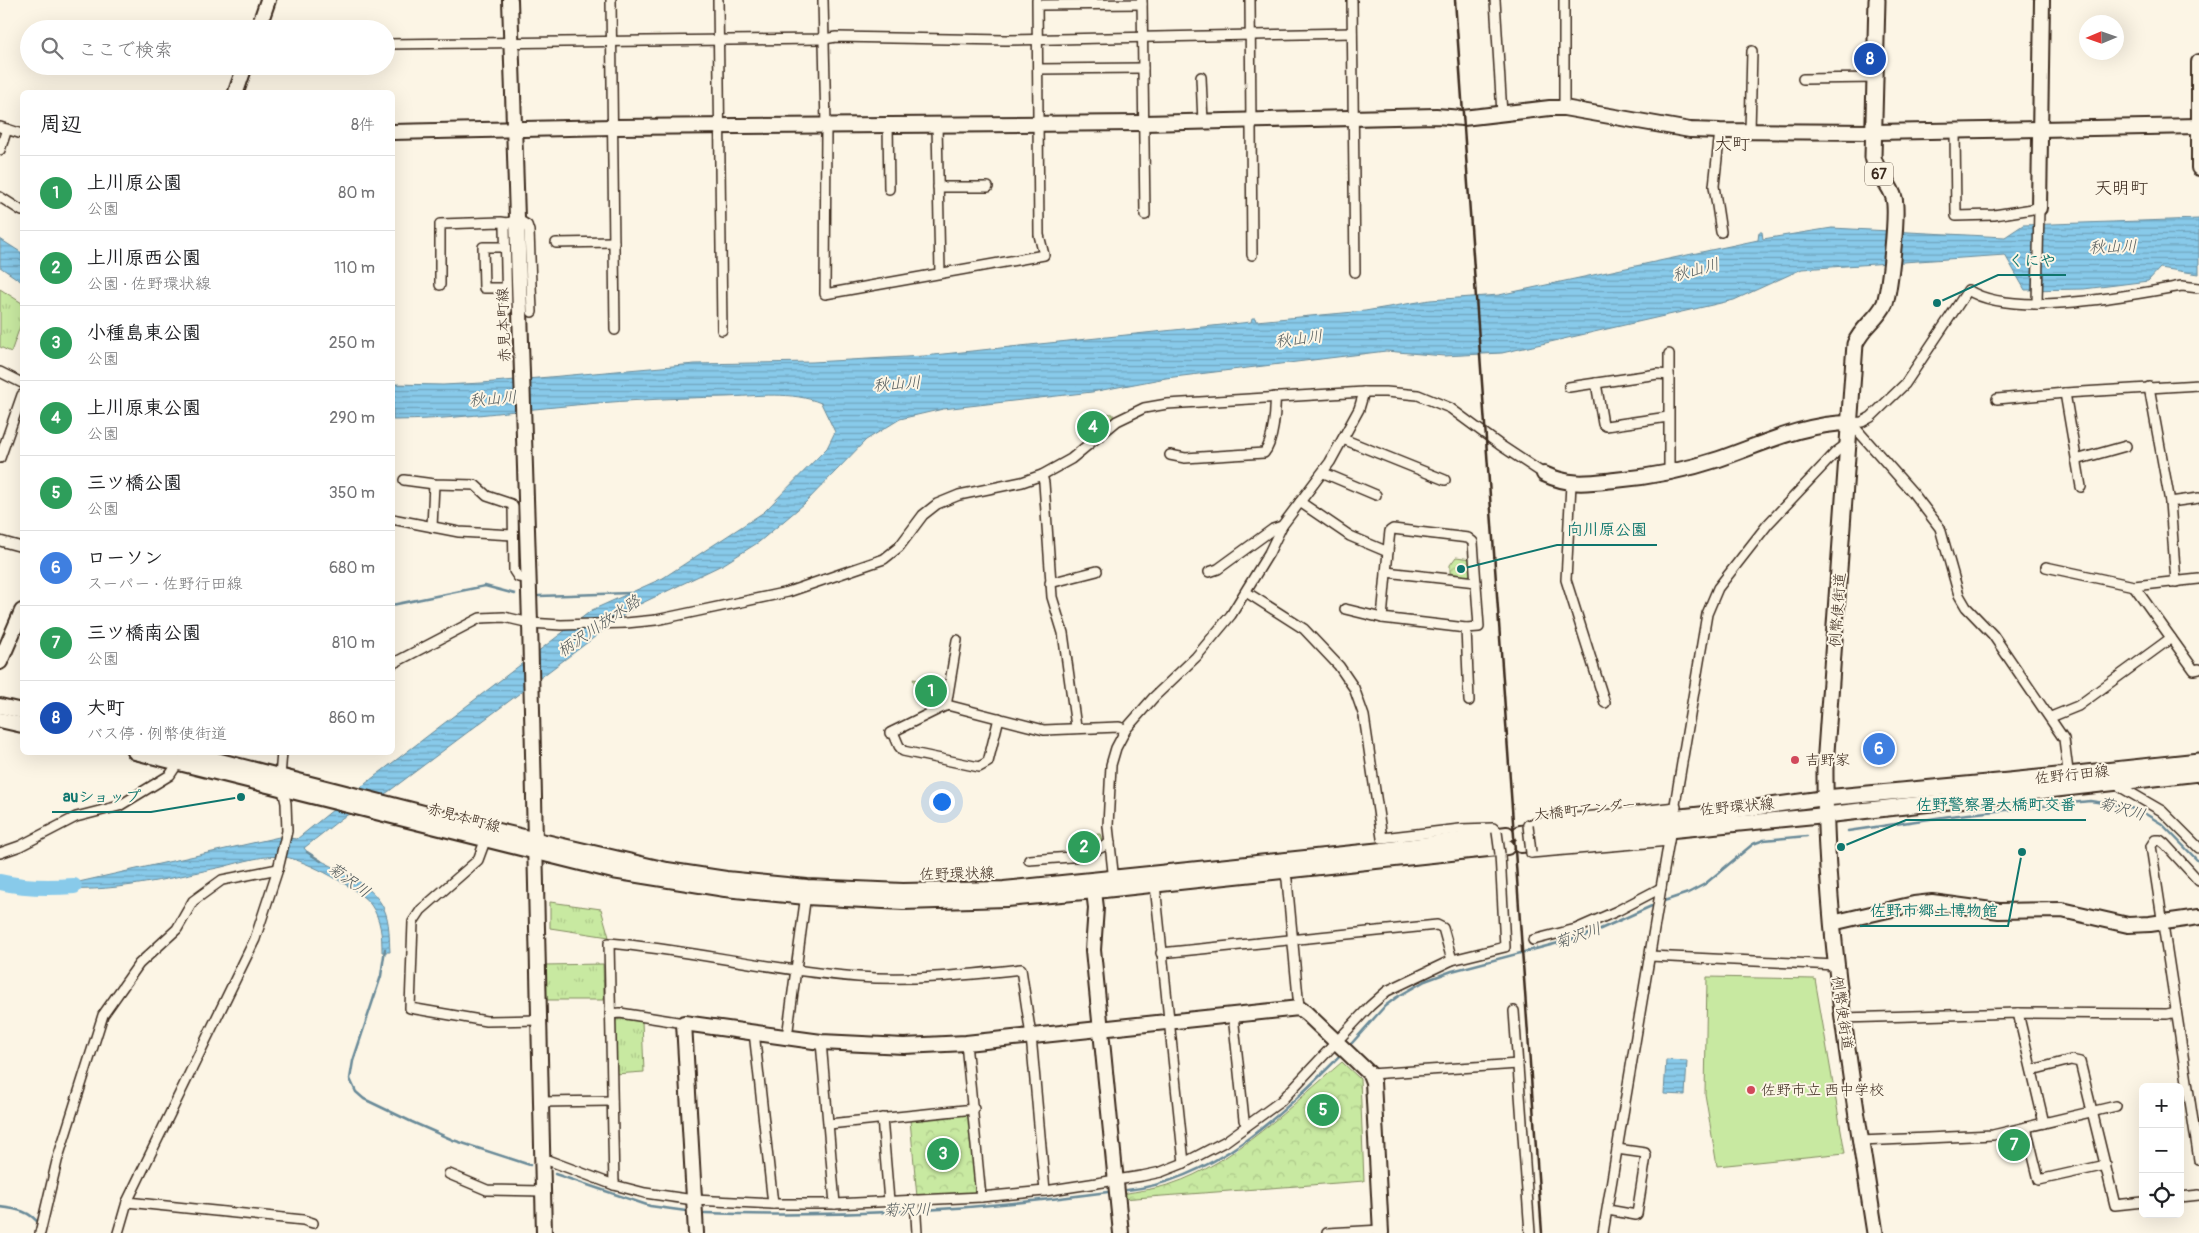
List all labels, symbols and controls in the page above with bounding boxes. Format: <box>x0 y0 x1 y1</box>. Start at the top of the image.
north arrow <box>2079 15 2124 60</box>
search box <box>20 20 395 75</box>
icon: search <box>38 34 66 62</box>
text: ここで検索 <box>78 38 173 62</box>
pin: 8 <box>1854 40 1886 78</box>
text: 周辺 <box>40 111 82 138</box>
text: 8件 <box>351 115 375 135</box>
district label: 大町 <box>1714 133 1750 156</box>
road number: 67 <box>1865 162 1893 185</box>
text: 上川原公園 <box>87 171 182 195</box>
district label: 天明町 <box>2094 177 2148 200</box>
text: 1 <box>53 183 59 203</box>
text: 80 m <box>338 183 375 203</box>
text: 公園 <box>87 199 119 219</box>
water label: 秋山川 <box>2089 236 2137 258</box>
callout: くにや <box>1998 244 2066 275</box>
text: 上川原西公園 <box>87 246 201 270</box>
text: くにや <box>2008 251 2056 271</box>
water label: 秋山川 <box>1670 254 1722 286</box>
text: 2 <box>52 258 60 278</box>
text: 110 m <box>334 258 375 278</box>
text: 公園 · 佐野環状線 <box>87 274 211 294</box>
street label: 赤見本町線 <box>493 287 515 363</box>
text: 小種島東公園 <box>87 321 201 345</box>
water label: 秋山川 <box>1274 326 1324 352</box>
text: 3 <box>52 333 60 353</box>
text: 250 m <box>329 333 375 353</box>
text: 公園 <box>87 349 119 369</box>
water label: 秋山川 <box>872 372 922 396</box>
water label: 秋山川 <box>468 387 518 411</box>
text: 上川原東公園 <box>87 396 201 420</box>
text: 4 <box>51 408 61 428</box>
text: 290 m <box>329 408 375 428</box>
pin: 4 <box>1077 408 1109 446</box>
text: 公園 <box>87 424 119 444</box>
text: 三ツ橋公園 <box>87 471 182 495</box>
text: 5 <box>52 483 60 503</box>
text: 350 m <box>329 483 375 503</box>
text: 公園 <box>87 499 119 519</box>
callout: 向川原公園 <box>1557 514 1657 545</box>
text: 向川原公園 <box>1567 520 1647 540</box>
text: ローソン <box>87 546 163 570</box>
text: 6 <box>51 558 61 578</box>
text: 680 m <box>329 558 375 578</box>
street label: 例幣使街道 <box>1826 572 1850 648</box>
text: スーパー · 佐野行田線 <box>87 574 242 594</box>
water label: 柄沢川放水路 <box>554 590 645 661</box>
text: 三ツ橋南公園 <box>87 621 201 645</box>
text: 7 <box>52 633 60 653</box>
text: 810 m <box>332 633 375 653</box>
text: 公園 <box>87 649 119 669</box>
pin: 1 <box>915 672 947 710</box>
text: 大町 <box>87 696 125 720</box>
text: 8 <box>52 708 60 728</box>
text: 860 m <box>329 708 375 728</box>
text: バス停 · 例幣使街道 <box>87 724 227 744</box>
pin: 6 <box>1863 730 1895 768</box>
place label: 吉野家 <box>1805 751 1850 770</box>
marker: 吉野家 <box>1789 754 1801 766</box>
street label: 佐野行田線 <box>2034 762 2110 788</box>
callout: auショップ <box>52 781 151 812</box>
text: auショップ <box>63 787 141 807</box>
your location <box>929 789 955 815</box>
callout: 佐野警察署大橋町交番 <box>1906 789 2086 820</box>
water label: 菊沢川 <box>2096 793 2148 825</box>
street label: 佐野環状線 <box>1699 794 1775 820</box>
street label: 大橋町アンダー <box>1533 795 1637 825</box>
text: 佐野警察署大橋町交番 <box>1916 795 2076 815</box>
street label: 赤見本町線 <box>425 799 503 837</box>
pin: 2 <box>1068 828 1100 866</box>
water label: 菊沢川 <box>324 858 374 902</box>
street label: 佐野環状線 <box>919 864 995 884</box>
callout: 佐野市郷土博物館 <box>1860 895 2008 926</box>
text: 佐野市郷土博物館 <box>1870 901 1998 921</box>
water label: 菊沢川 <box>1552 919 1604 953</box>
street label: 例幣使街道 <box>1827 975 1857 1051</box>
place label: 佐野市立 西中学校 <box>1761 1081 1884 1100</box>
map controls <box>2139 1083 2184 1218</box>
button: + <box>2139 1083 2184 1128</box>
marker: 佐野市立 西中学校 <box>1745 1084 1757 1096</box>
pin: 5 <box>1307 1091 1339 1129</box>
pin: 7 <box>1998 1126 2030 1164</box>
button: − <box>2139 1128 2184 1173</box>
pin: 3 <box>927 1135 959 1173</box>
button: locate <box>2139 1173 2184 1218</box>
water label: 菊沢川 <box>883 1200 931 1220</box>

